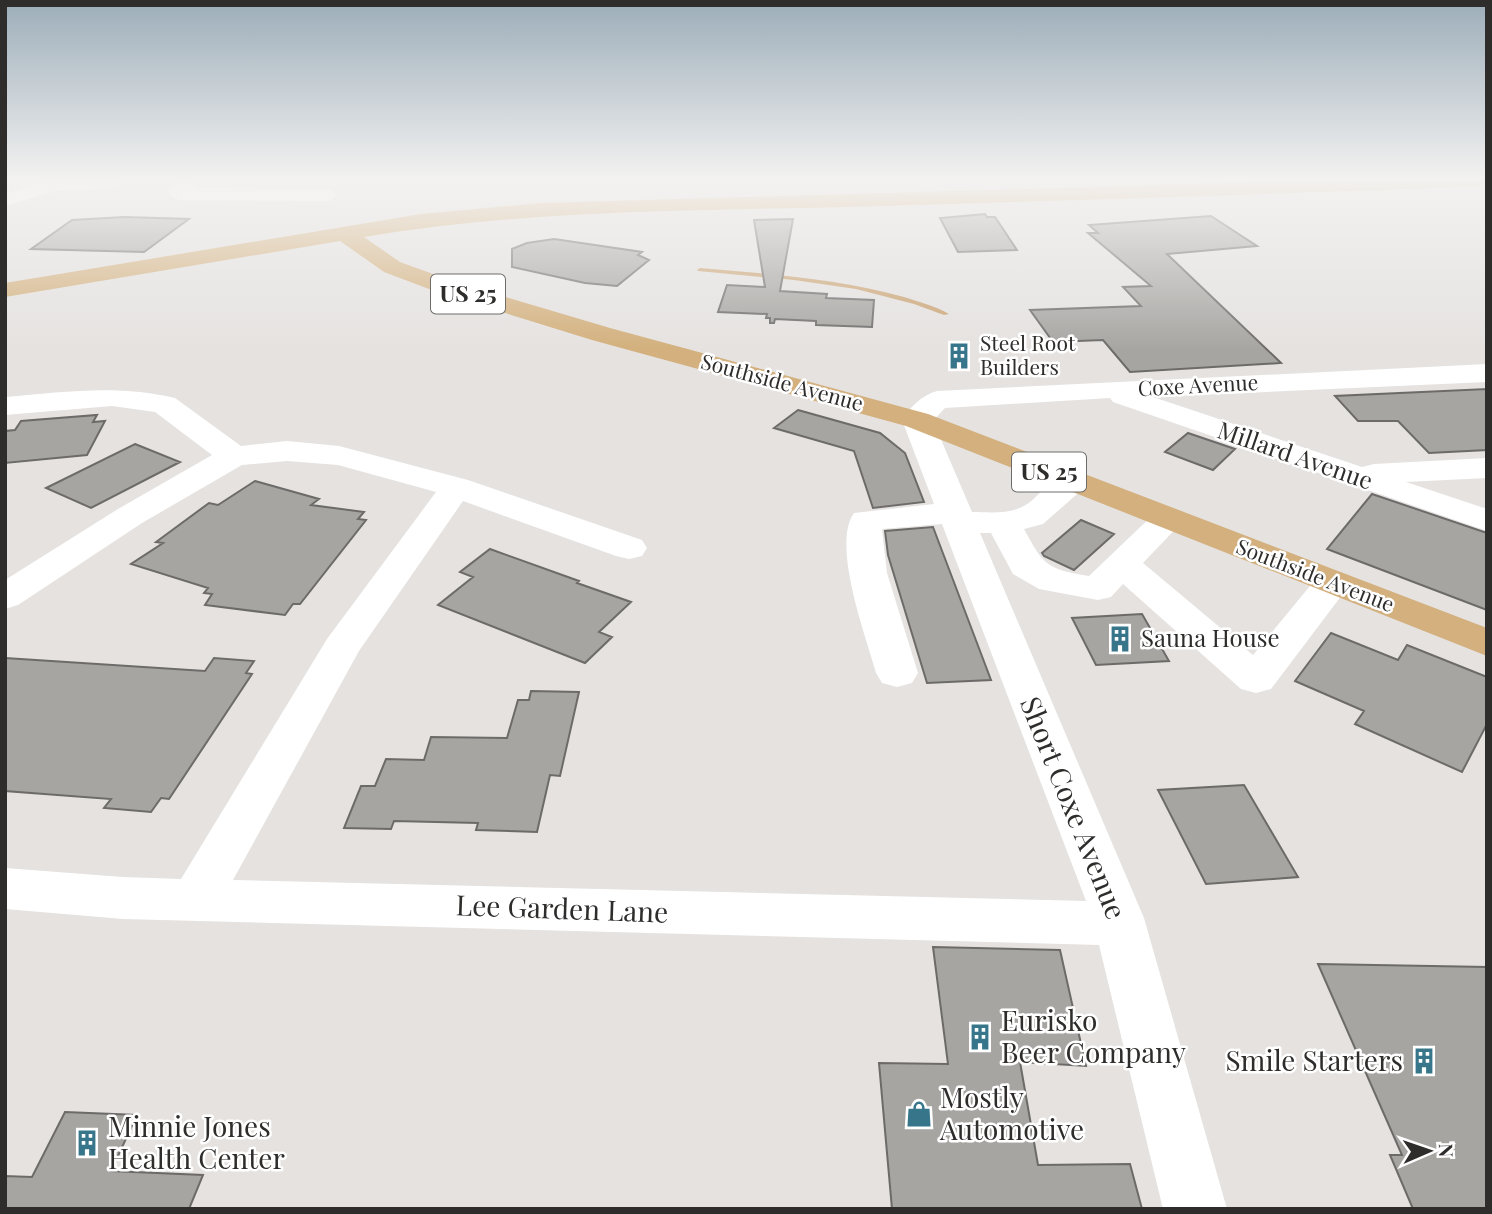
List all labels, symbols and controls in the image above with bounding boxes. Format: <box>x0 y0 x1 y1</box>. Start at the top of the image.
road number: US 25 <box>431 274 505 314</box>
place label: Steel Root Builders <box>980 328 1076 380</box>
building icon: Steel Root Builders <box>944 341 974 371</box>
street label: Southside Avenue <box>698 346 867 416</box>
street label: Coxe Avenue <box>1137 367 1259 401</box>
street label: Millard Avenue <box>1214 413 1378 496</box>
road number: US 25 <box>1012 452 1086 492</box>
street label: Southside Avenue <box>1233 531 1399 617</box>
place label: Sauna House <box>1141 621 1280 653</box>
building icon: Sauna House <box>1105 624 1135 654</box>
street label: Short Coxe Avenue <box>1013 691 1136 924</box>
street label: Lee Garden Lane <box>455 885 669 930</box>
place label: Eurisko Beer Company <box>1001 1001 1186 1070</box>
building icon: Eurisko Beer Company <box>965 1022 995 1052</box>
place label: Smile Starters <box>1225 1041 1403 1078</box>
building icon: Smile Starters <box>1409 1046 1439 1076</box>
place label: Mostly Automotive <box>939 1078 1084 1147</box>
shop icon: Mostly Automotive <box>904 1099 934 1129</box>
place label: Minnie Jones Health Center <box>108 1107 285 1176</box>
north arrow <box>1394 1116 1464 1186</box>
building icon: Minnie Jones Health Center <box>72 1128 102 1158</box>
text: N <box>1434 1143 1460 1158</box>

